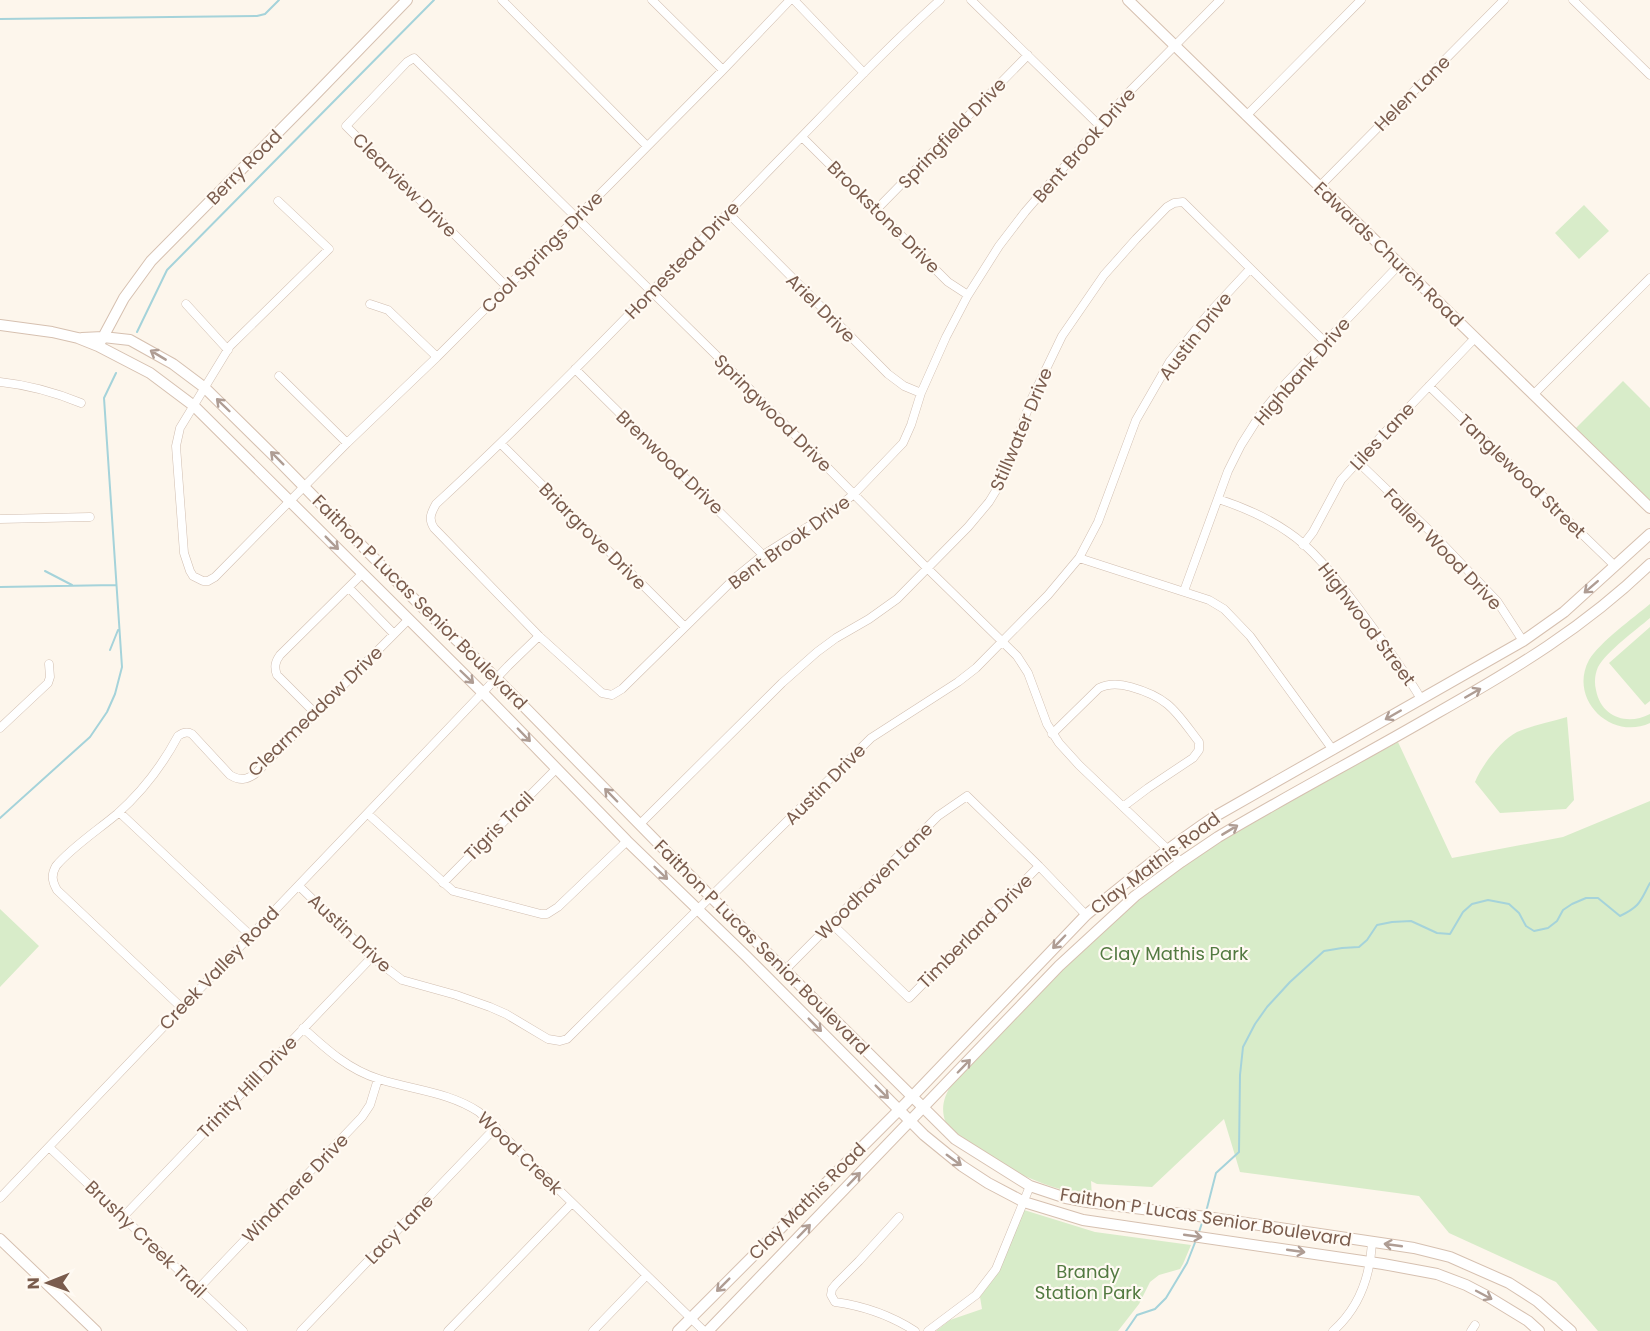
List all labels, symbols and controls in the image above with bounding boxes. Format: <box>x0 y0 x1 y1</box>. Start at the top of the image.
street label: Helen Lane <box>1368 49 1456 137</box>
street label: Springfield Drive <box>892 72 1012 194</box>
street label: Bent Brook Drive <box>1027 82 1141 208</box>
street label: Berry Road <box>201 124 287 210</box>
street label: Clearview Drive <box>347 127 463 243</box>
street label: Brookstone Drive <box>822 155 946 279</box>
street label: Edwards Church Road <box>1309 176 1469 332</box>
street label: Cool Springs Drive <box>476 186 608 318</box>
street label: Homestead Drive <box>619 196 745 324</box>
street label: Ariel Drive <box>781 268 861 348</box>
street label: Austin Drive <box>1153 287 1237 385</box>
street label: Highbank Drive <box>1248 312 1356 430</box>
street label: Springwood Drive <box>708 348 838 478</box>
one-way arrow <box>150 349 167 361</box>
street label: Stillwater Drive <box>984 364 1058 494</box>
street label: Liles Lane <box>1344 397 1420 475</box>
one-way arrow <box>215 398 230 413</box>
street label: Brenwood Drive <box>611 404 729 520</box>
street label: Tanglewood Street <box>1453 408 1591 544</box>
one-way arrow <box>269 451 284 466</box>
street label: Briargrove Drive <box>534 477 652 595</box>
street label: Fallen Wood Drive <box>1378 483 1508 615</box>
street label: Faithon P Lucas Senior Boulevard <box>307 489 533 715</box>
street label: Bent Brook Drive <box>723 489 855 595</box>
one-way arrow <box>324 536 339 551</box>
street label: Highwood Street <box>1312 557 1422 691</box>
one-way arrow <box>1583 581 1599 594</box>
street label: Clearmeadow Drive <box>242 640 388 782</box>
one-way arrow <box>460 670 475 685</box>
one-way arrow <box>1464 687 1481 699</box>
one-way arrow <box>1385 710 1402 722</box>
one-way arrow <box>516 727 530 742</box>
street label: Austin Drive <box>779 738 871 830</box>
street label: Tigris Trail <box>459 786 539 866</box>
one-way arrow <box>604 787 619 802</box>
street label: Clay Mathis Road <box>1085 806 1225 920</box>
street label: Woodhaven Lane <box>810 817 938 945</box>
one-way arrow <box>1221 823 1238 835</box>
street label: Faithon P Lucas Senior Boulevard <box>649 834 875 1060</box>
one-way arrow <box>653 866 668 881</box>
street label: Timberland Drive <box>912 868 1038 994</box>
street label: Austin Drive <box>303 888 397 978</box>
street label: Creek Valley Road <box>153 901 285 1035</box>
one-way arrow <box>1052 935 1067 950</box>
park label: Clay Mathis Park <box>1100 941 1249 966</box>
one-way arrow <box>807 1018 822 1033</box>
street label: Trinity Hill Drive <box>191 1030 303 1144</box>
one-way arrow <box>957 1058 971 1073</box>
one-way arrow <box>874 1085 889 1100</box>
street label: Wood Creek <box>472 1106 569 1201</box>
street label: Windmere Drive <box>236 1128 354 1248</box>
street label: Clay Mathis Road <box>743 1137 871 1265</box>
one-way arrow <box>945 1154 961 1167</box>
one-way arrow <box>847 1172 862 1187</box>
street label: Brushy Creek Trail <box>80 1175 212 1303</box>
street label: Faithon P Lucas Senior Boulevard <box>1058 1182 1354 1252</box>
street label: Lacy Lane <box>359 1189 439 1269</box>
one-way arrow <box>797 1224 811 1239</box>
one-way arrow <box>1182 1231 1202 1242</box>
one-way arrow <box>1384 1240 1403 1251</box>
one-way arrow <box>1285 1246 1305 1257</box>
north arrow <box>18 1253 78 1313</box>
park label: Brandy Station Park <box>1035 1259 1142 1305</box>
text: N <box>22 1277 45 1289</box>
one-way arrow <box>716 1277 731 1292</box>
one-way arrow <box>1475 1290 1493 1301</box>

